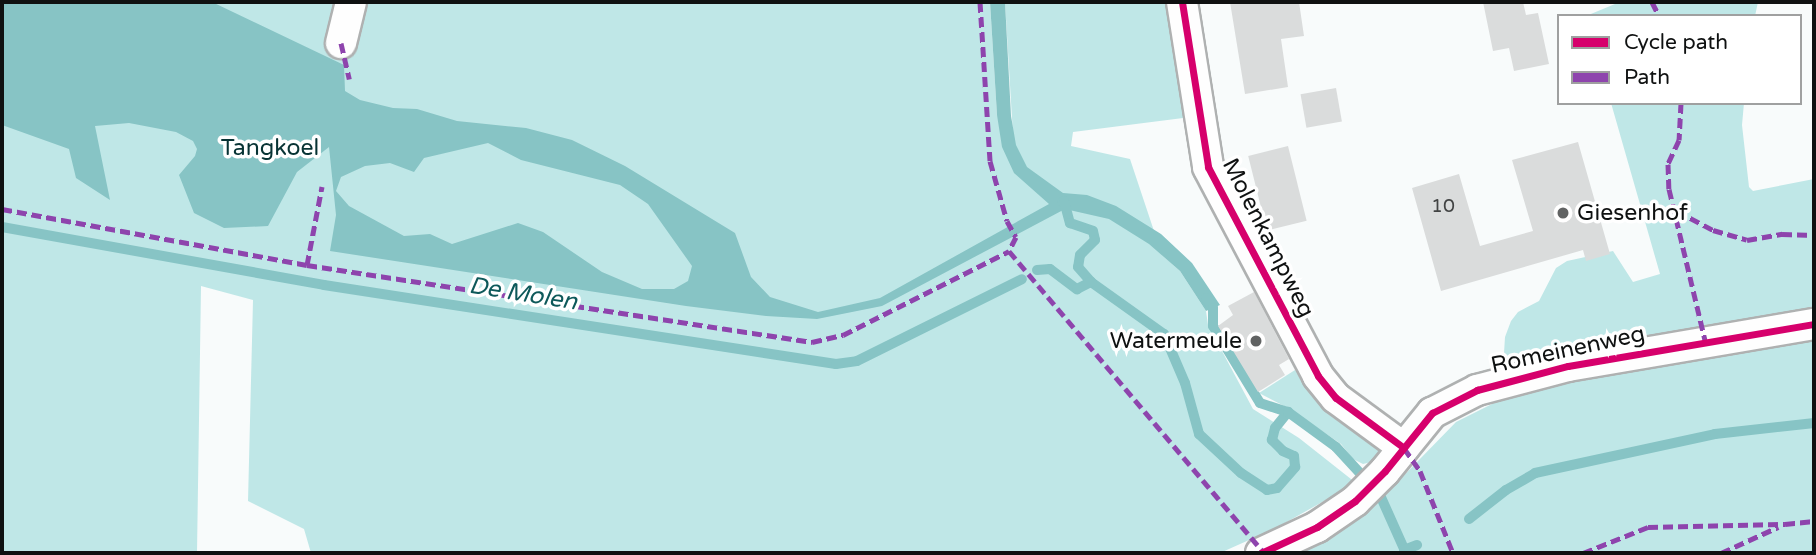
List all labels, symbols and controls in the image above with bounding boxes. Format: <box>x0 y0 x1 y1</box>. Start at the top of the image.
legend <box>1557 14 1802 105</box>
text: Cycle path <box>1624 30 1728 55</box>
text: Path <box>1624 65 1670 90</box>
park label: Tangkoel <box>221 134 319 162</box>
street label: Molenkampweg <box>1216 154 1320 322</box>
house number: 10 <box>1431 196 1455 218</box>
place label: Giesenhof <box>1577 199 1688 227</box>
marker: Giesenhof <box>1555 205 1571 221</box>
water label: De Molen <box>467 271 579 317</box>
street label: Romeinenweg <box>1489 320 1647 380</box>
place label: Watermeule <box>1110 327 1242 355</box>
marker: Watermeule <box>1248 333 1264 349</box>

